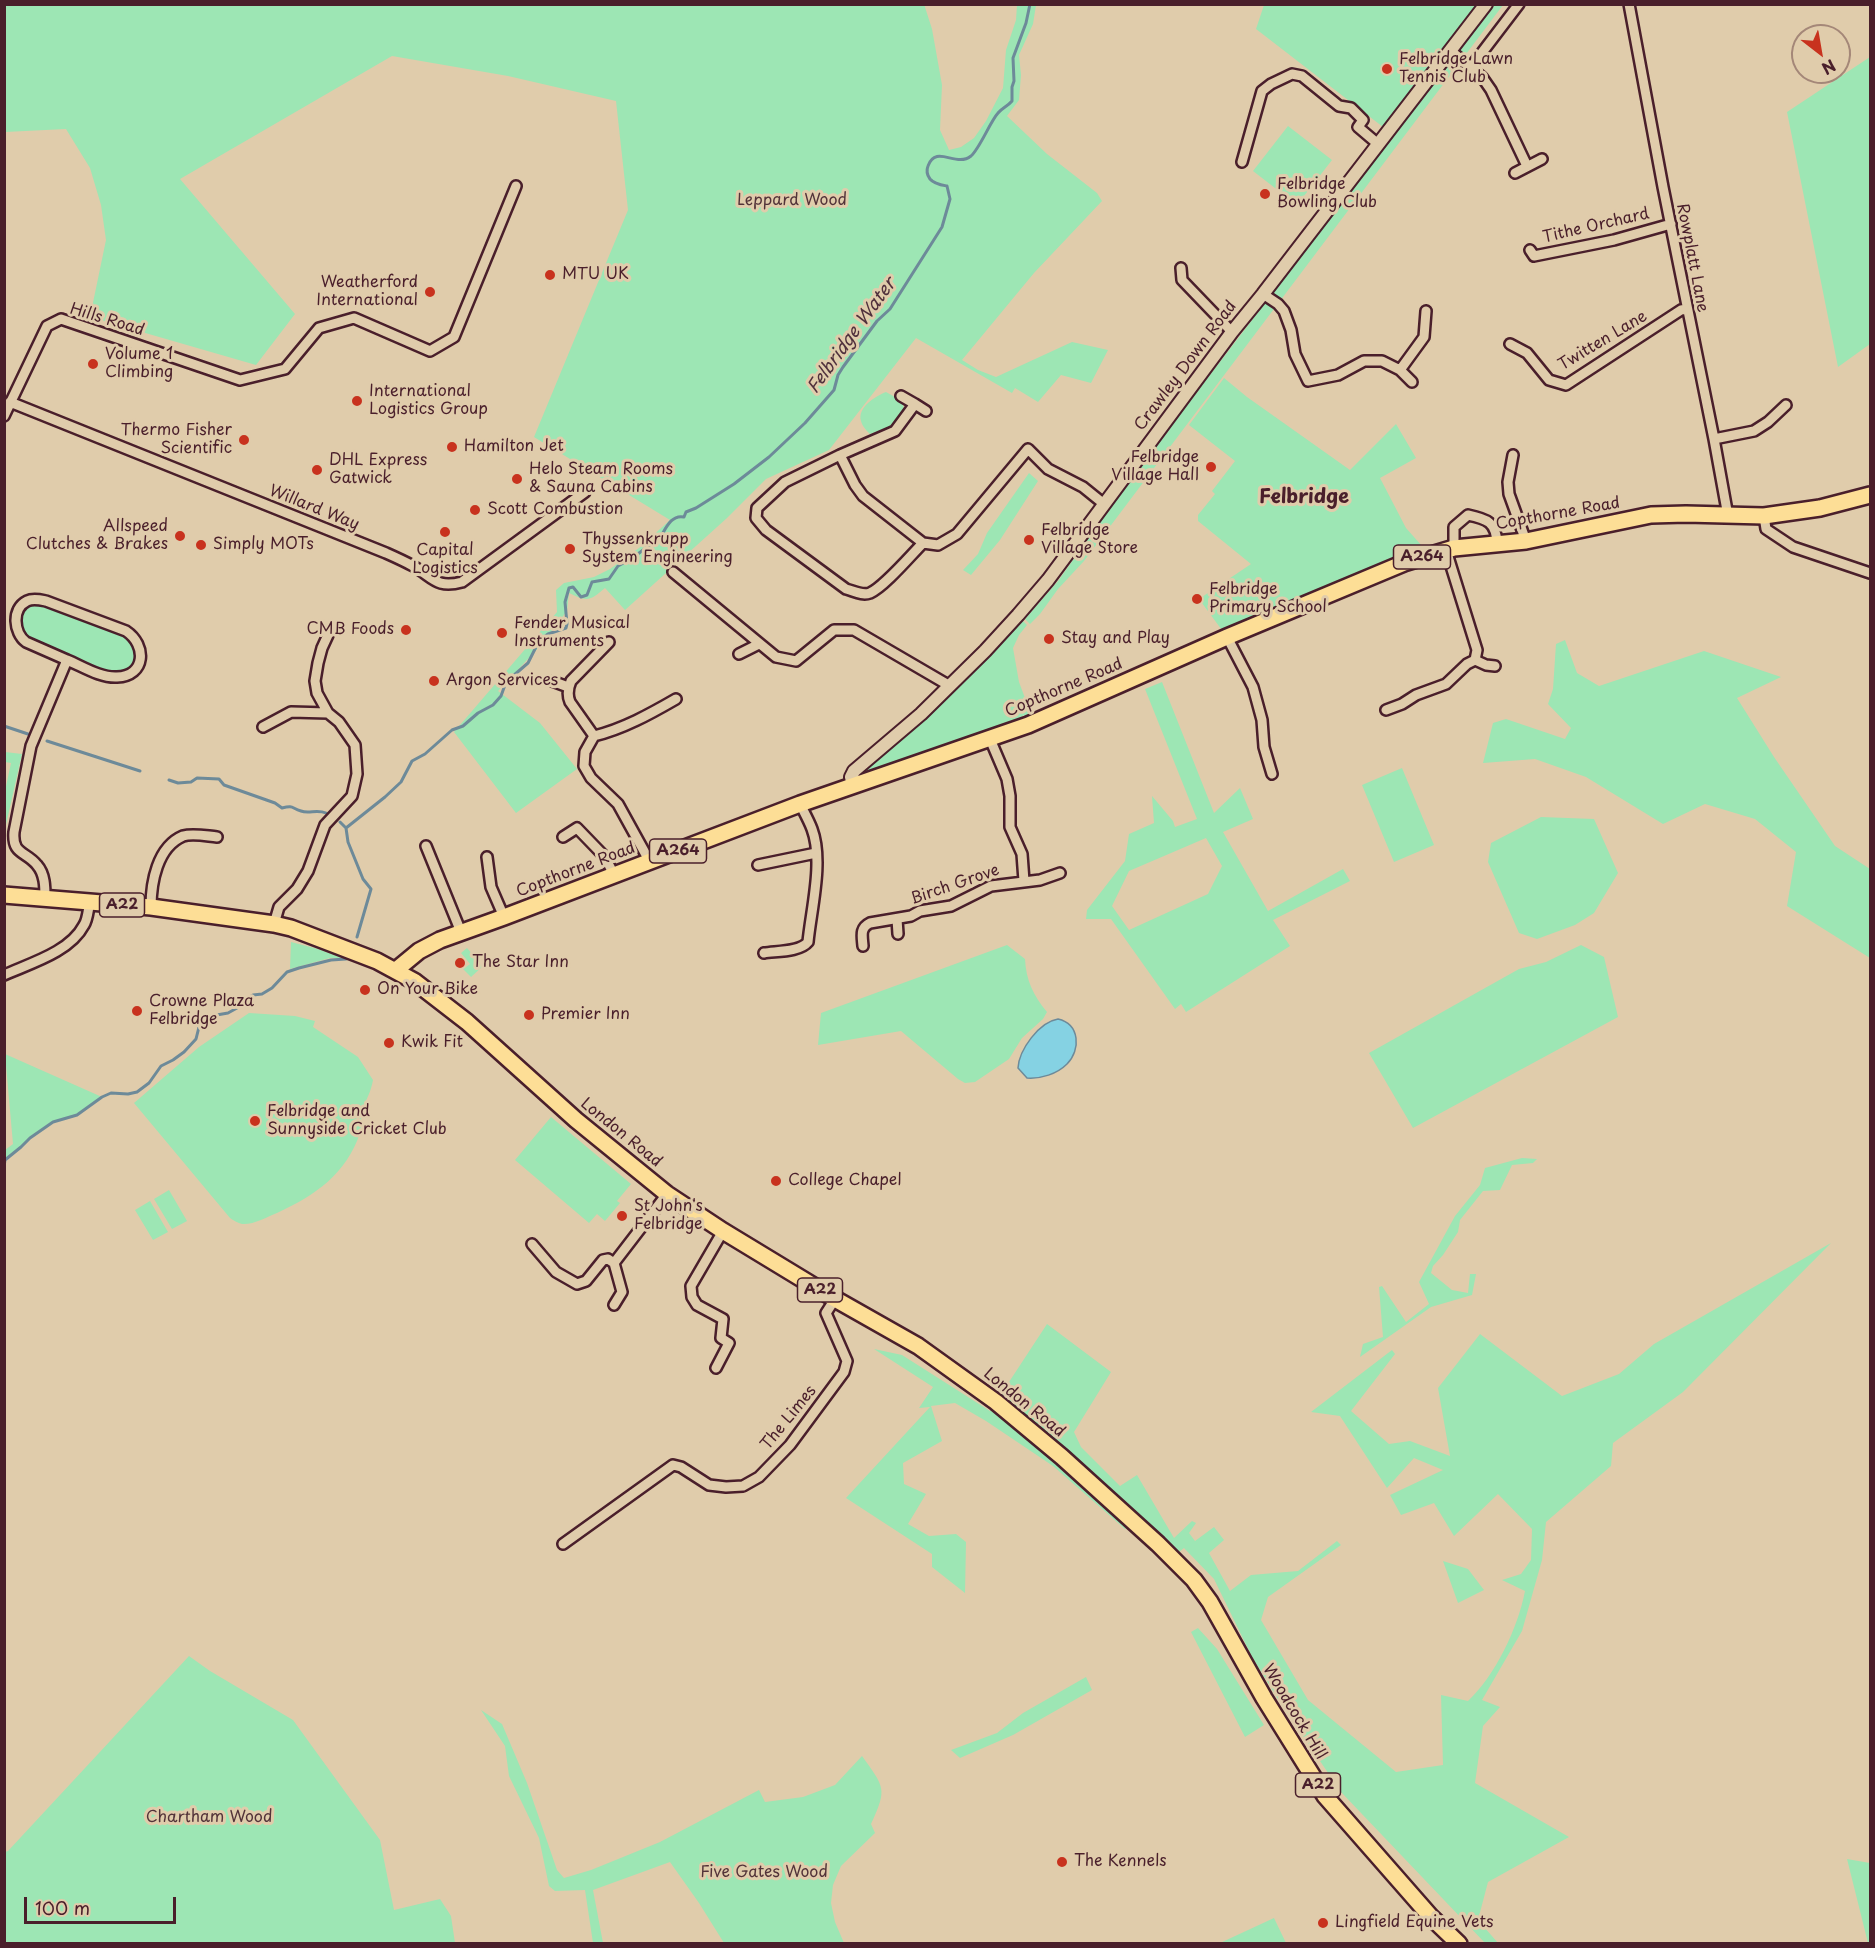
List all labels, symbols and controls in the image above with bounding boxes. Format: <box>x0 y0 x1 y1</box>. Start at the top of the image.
north arrow <box>1791 24 1851 84</box>
place label: Felbridge Lawn Tennis Club <box>1399 50 1513 88</box>
text: N <box>1818 54 1841 81</box>
marker: Felbridge Lawn Tennis Club <box>1380 62 1394 76</box>
place label: Felbridge Bowling Club <box>1277 175 1377 213</box>
marker: Felbridge Bowling Club <box>1258 187 1272 201</box>
park label: Leppard Wood <box>737 191 847 211</box>
street label: Rowplatt Lane <box>1672 202 1712 314</box>
street label: Tithe Orchard <box>1541 204 1651 248</box>
place label: MTU UK <box>562 265 629 285</box>
marker: MTU UK <box>543 268 557 282</box>
place label: Weatherford International <box>316 273 418 311</box>
water label: Felbridge Water <box>803 274 901 398</box>
marker: Weatherford International <box>423 285 437 299</box>
street label: Crawley Down Road <box>1131 297 1241 435</box>
street label: Hills Road <box>67 300 147 340</box>
street label: Twitten Lane <box>1555 307 1651 375</box>
place label: Volume 1 Climbing <box>105 345 173 383</box>
marker: Volume 1 Climbing <box>86 357 100 371</box>
place label: International Logistics Group <box>369 382 488 420</box>
marker: International Logistics Group <box>350 394 364 408</box>
place label: Thermo Fisher Scientific <box>121 421 232 459</box>
marker: Thermo Fisher Scientific <box>237 433 251 447</box>
place label: Hamilton Jet <box>464 437 564 457</box>
marker: Hamilton Jet <box>445 440 459 454</box>
place label: Felbridge Village Hall <box>1111 448 1199 486</box>
place label: DHL Express Gatwick <box>329 451 427 489</box>
place label: Helo Steam Rooms & Sauna Cabins <box>529 460 673 498</box>
marker: Felbridge Village Hall <box>1204 460 1218 474</box>
marker: DHL Express Gatwick <box>310 463 324 477</box>
marker: Helo Steam Rooms & Sauna Cabins <box>510 472 524 486</box>
street label: Willard Way <box>266 481 362 535</box>
district label: Felbridge <box>1259 485 1349 509</box>
street label: Copthorne Road <box>1494 494 1622 534</box>
place label: Scott Combustion <box>487 500 623 520</box>
marker: Scott Combustion <box>468 503 482 517</box>
place label: Allspeed Clutches & Brakes <box>26 517 168 555</box>
place label: Felbridge Village Store <box>1041 521 1138 559</box>
marker: Capital Logistics <box>438 525 452 539</box>
marker: Allspeed Clutches & Brakes <box>173 529 187 543</box>
place label: Thyssenkrupp System Engineering <box>582 530 733 568</box>
marker: Felbridge Village Store <box>1022 533 1036 547</box>
place label: Simply MOTs <box>213 535 314 555</box>
marker: Simply MOTs <box>194 538 208 552</box>
place label: Capital Logistics <box>412 541 478 579</box>
marker: Thyssenkrupp System Engineering <box>563 542 577 556</box>
road number: A264 <box>1394 545 1450 569</box>
place label: Felbridge Primary School <box>1209 580 1327 618</box>
marker: Felbridge Primary School <box>1190 592 1204 606</box>
place label: Fender Musical Instruments <box>514 614 630 652</box>
place label: CMB Foods <box>306 620 394 640</box>
marker: CMB Foods <box>399 623 413 637</box>
marker: Fender Musical Instruments <box>495 626 509 640</box>
place label: Stay and Play <box>1061 629 1170 649</box>
marker: Stay and Play <box>1042 632 1056 646</box>
street label: Copthorne Road <box>1002 655 1126 721</box>
place label: Argon Services <box>446 671 558 691</box>
marker: Argon Services <box>427 674 441 688</box>
street label: Copthorne Road <box>514 838 638 902</box>
road number: A264 <box>650 839 706 863</box>
street label: Birch Grove <box>908 861 1002 909</box>
road number: A22 <box>100 893 144 917</box>
place label: The Star Inn <box>472 953 569 973</box>
marker: The Star Inn <box>453 956 467 970</box>
place label: On Your Bike <box>377 980 478 1000</box>
marker: On Your Bike <box>358 983 372 997</box>
place label: Crowne Plaza Felbridge <box>149 992 254 1030</box>
marker: Crowne Plaza Felbridge <box>130 1004 144 1018</box>
place label: Premier Inn <box>541 1005 630 1025</box>
marker: Premier Inn <box>522 1008 536 1022</box>
place label: Kwik Fit <box>401 1033 463 1053</box>
marker: Kwik Fit <box>382 1036 396 1050</box>
street label: London Road <box>576 1094 666 1172</box>
place label: Felbridge and Sunnyside Cricket Club <box>267 1102 447 1140</box>
marker: Felbridge and Sunnyside Cricket Club <box>248 1114 262 1128</box>
place label: College Chapel <box>788 1171 902 1191</box>
marker: College Chapel <box>769 1174 783 1188</box>
place label: St John's Felbridge <box>634 1197 703 1235</box>
marker: St John's Felbridge <box>615 1209 629 1223</box>
road number: A22 <box>798 1278 842 1302</box>
street label: London Road <box>979 1364 1069 1442</box>
street label: The Limes <box>757 1382 821 1454</box>
street label: Woodcock Hill <box>1258 1661 1330 1763</box>
road number: A22 <box>1296 1773 1340 1797</box>
park label: Chartham Wood <box>146 1808 272 1828</box>
place label: The Kennels <box>1074 1852 1167 1872</box>
marker: The Kennels <box>1055 1855 1069 1869</box>
park label: Five Gates Wood <box>700 1863 828 1883</box>
scale bar <box>27 1885 178 1923</box>
text: 100 m <box>35 1894 90 1921</box>
place label: Lingfield Equine Vets <box>1335 1913 1494 1933</box>
marker: Lingfield Equine Vets <box>1316 1916 1330 1930</box>

